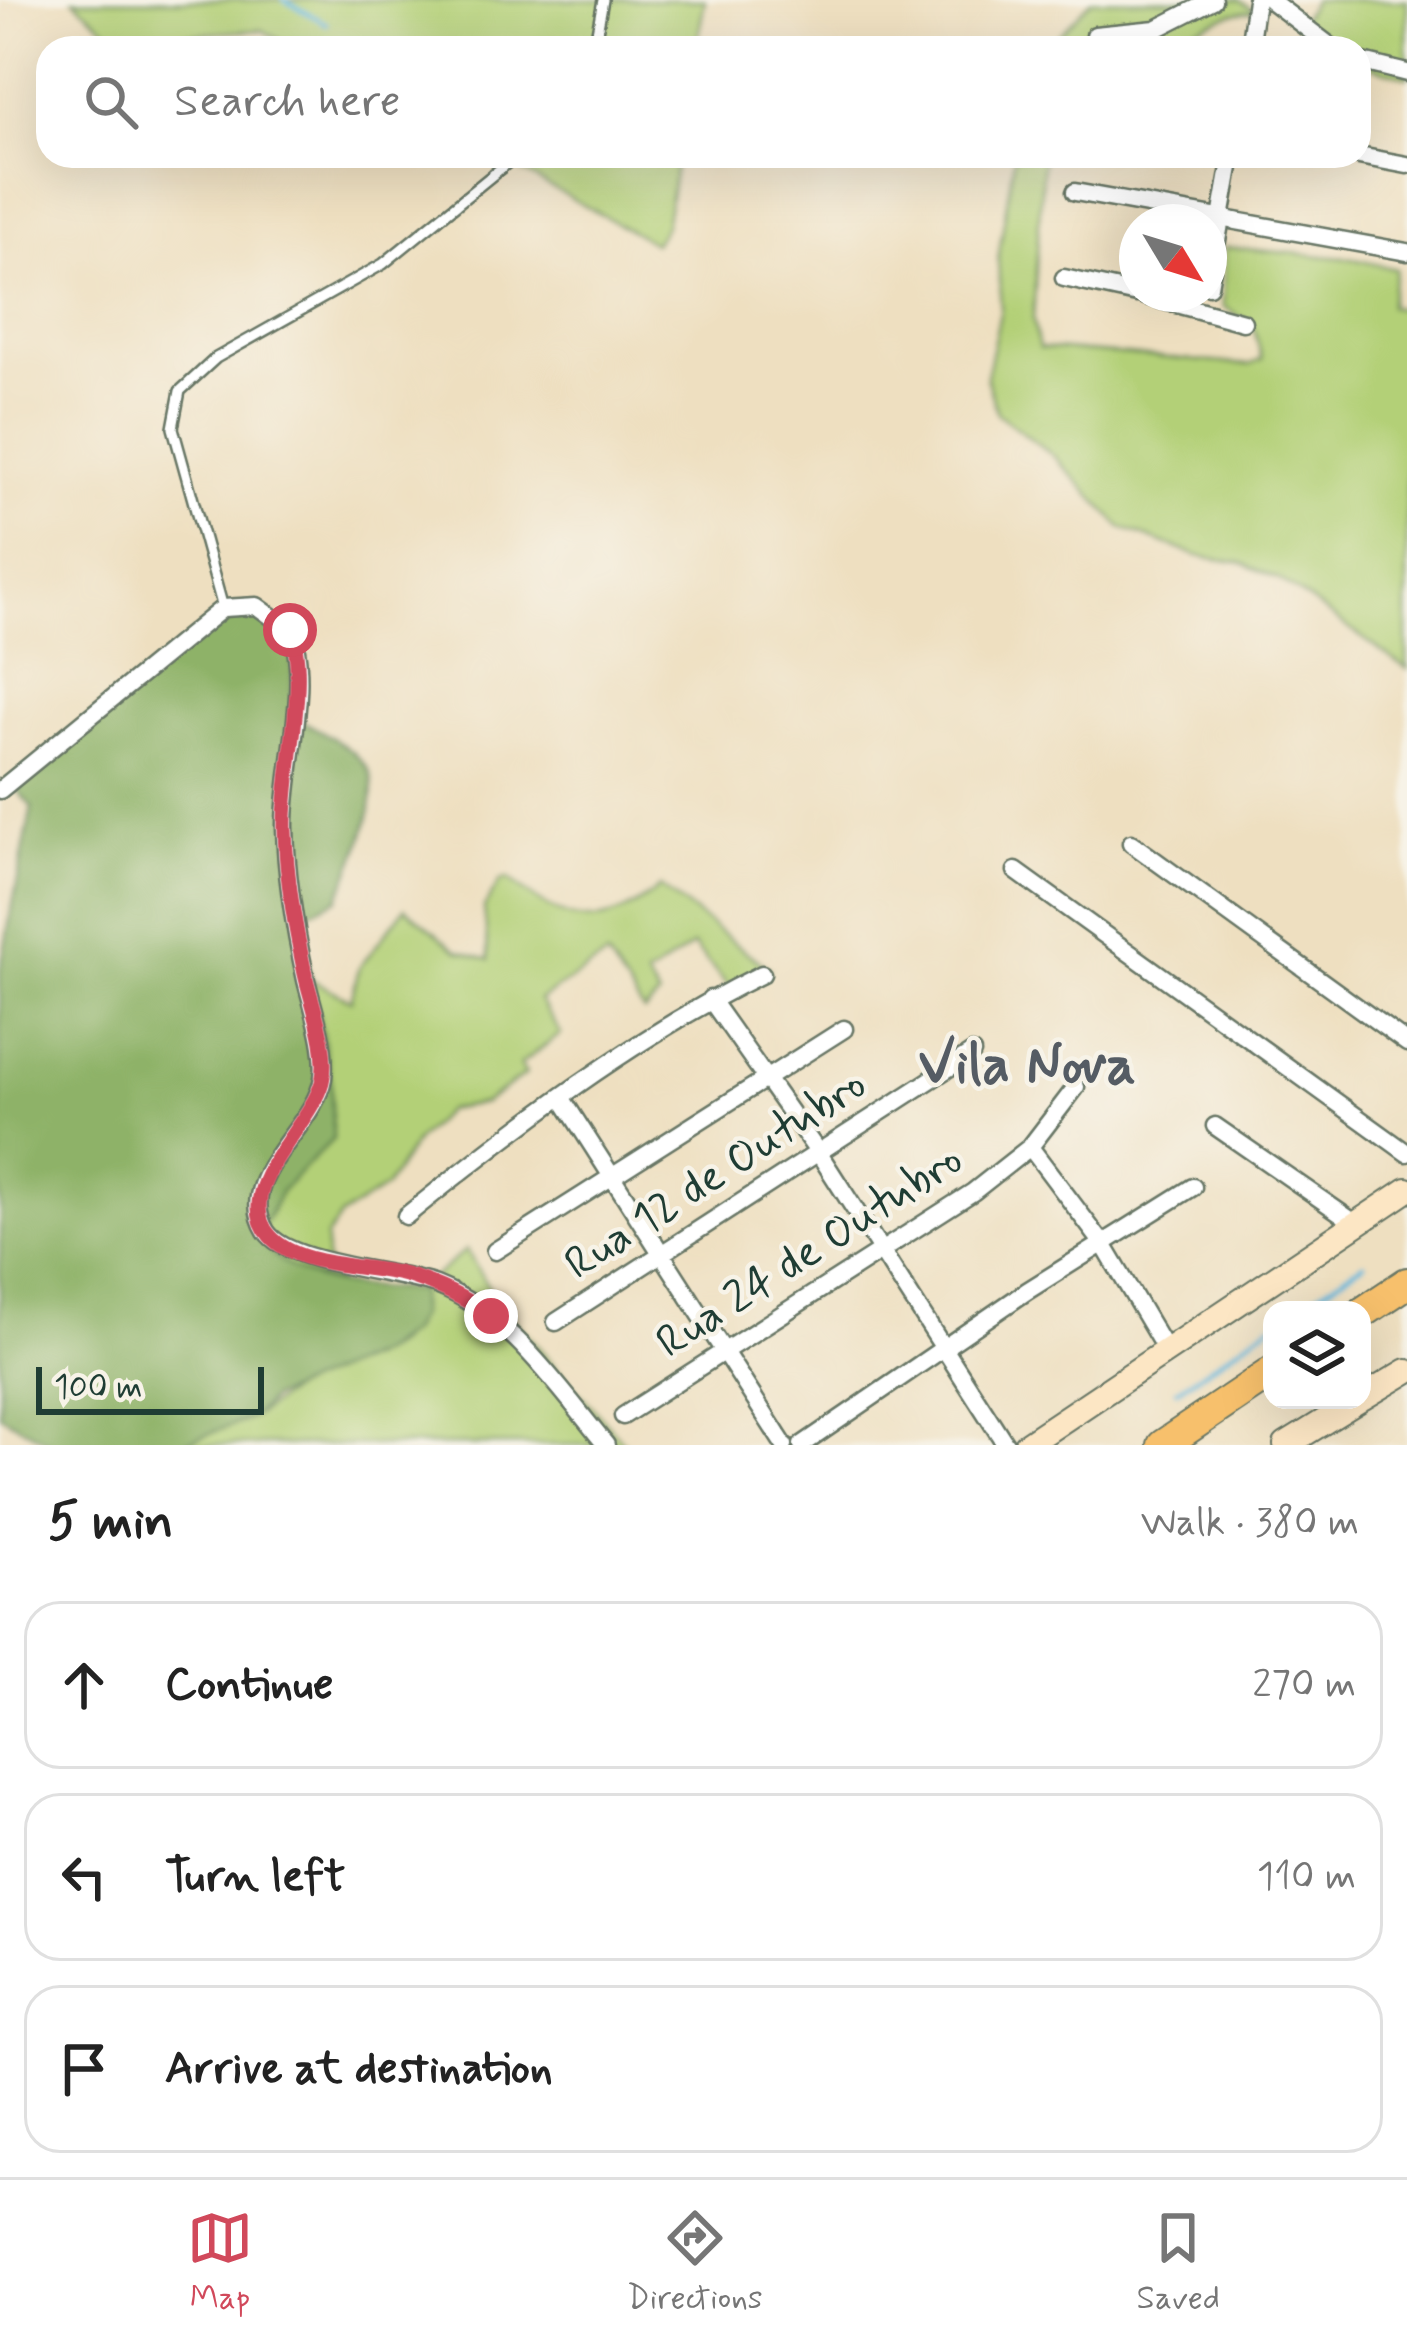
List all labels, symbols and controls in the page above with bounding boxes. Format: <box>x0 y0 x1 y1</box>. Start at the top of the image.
search box <box>36 36 1371 168</box>
icon: search <box>78 69 144 135</box>
text: Search here <box>174 73 401 132</box>
north arrow <box>1119 204 1227 312</box>
route start <box>263 603 317 657</box>
district label: Vila Nova <box>918 1029 1136 1104</box>
street label: Rua 12 de Outubro <box>554 1056 878 1294</box>
street label: Rua 24 de Outubro <box>646 1131 974 1373</box>
route end <box>464 1289 518 1343</box>
map controls <box>1263 1301 1371 1409</box>
button: layers <box>1263 1301 1371 1409</box>
scale bar <box>36 1361 264 1414</box>
text: 100 m <box>54 1366 143 1410</box>
text: 5 min <box>48 1490 173 1556</box>
text: Walk · 380 m <box>1141 1498 1359 1549</box>
icon: ahead <box>51 1652 117 1718</box>
text: Continue <box>165 1656 333 1715</box>
text: 270 m <box>1252 1660 1356 1711</box>
icon: left <box>51 1844 117 1910</box>
text: Turn left <box>165 1848 345 1907</box>
text: 110 m <box>1257 1852 1356 1903</box>
icon: arrive <box>51 2036 117 2102</box>
text: Arrive at destination <box>165 2040 553 2099</box>
tab: Map <box>187 2205 253 2321</box>
tab: Directions <box>627 2205 763 2321</box>
tab: Saved <box>1137 2205 1220 2321</box>

